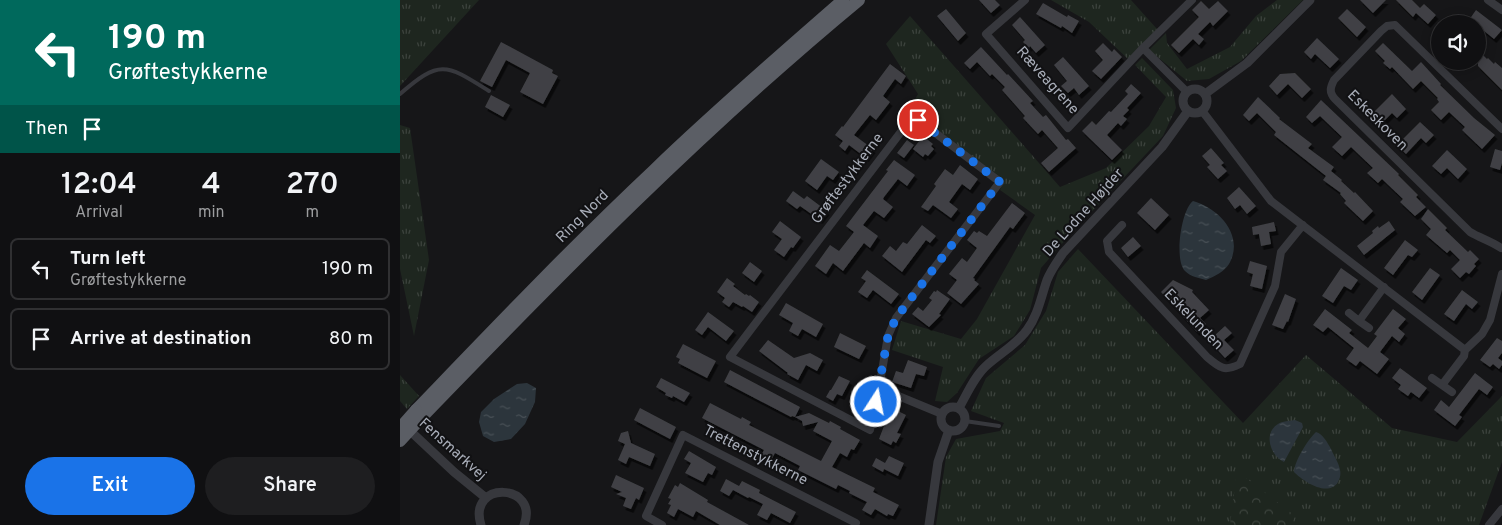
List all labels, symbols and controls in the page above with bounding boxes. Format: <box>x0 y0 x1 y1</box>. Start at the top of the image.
map controls <box>1431 15 1486 70</box>
button: sound <box>1431 15 1486 70</box>
text: 190 m <box>108 17 206 61</box>
icon: left <box>25 20 90 85</box>
street label: Ræveagrene <box>1011 43 1083 119</box>
text: Grøftestykkerne <box>108 60 268 87</box>
street label: Eskeskoven <box>1343 87 1411 155</box>
pin <box>897 99 939 141</box>
icon: arrive <box>904 106 932 134</box>
icon: arrive <box>78 115 106 143</box>
text: Then <box>25 117 68 141</box>
street label: Grøftestykkerne <box>808 130 888 228</box>
street label: De Lodne Højder <box>1039 165 1129 261</box>
text: 12:04 <box>61 167 137 204</box>
text: 4 <box>202 167 221 204</box>
text: 270 <box>286 167 339 204</box>
street label: Ring Nord <box>553 187 613 247</box>
text: Arrival <box>75 203 123 223</box>
text: min <box>198 203 225 223</box>
text: m <box>306 203 319 223</box>
text: Turn left <box>70 247 146 271</box>
icon: left <box>27 255 55 283</box>
text: 190 m <box>322 257 373 281</box>
text: Grøftestykkerne <box>70 271 186 291</box>
street label: Eskelunden <box>1159 285 1227 355</box>
icon: arrive <box>27 325 55 353</box>
text: Arrive at destination <box>70 327 251 351</box>
text: 80 m <box>329 327 373 351</box>
position arrow <box>849 375 901 427</box>
street label: Fensmarkvej <box>414 415 490 485</box>
street label: Trettenstykkerne <box>700 421 810 491</box>
button: Exit <box>25 457 195 515</box>
button: Share <box>205 457 375 515</box>

